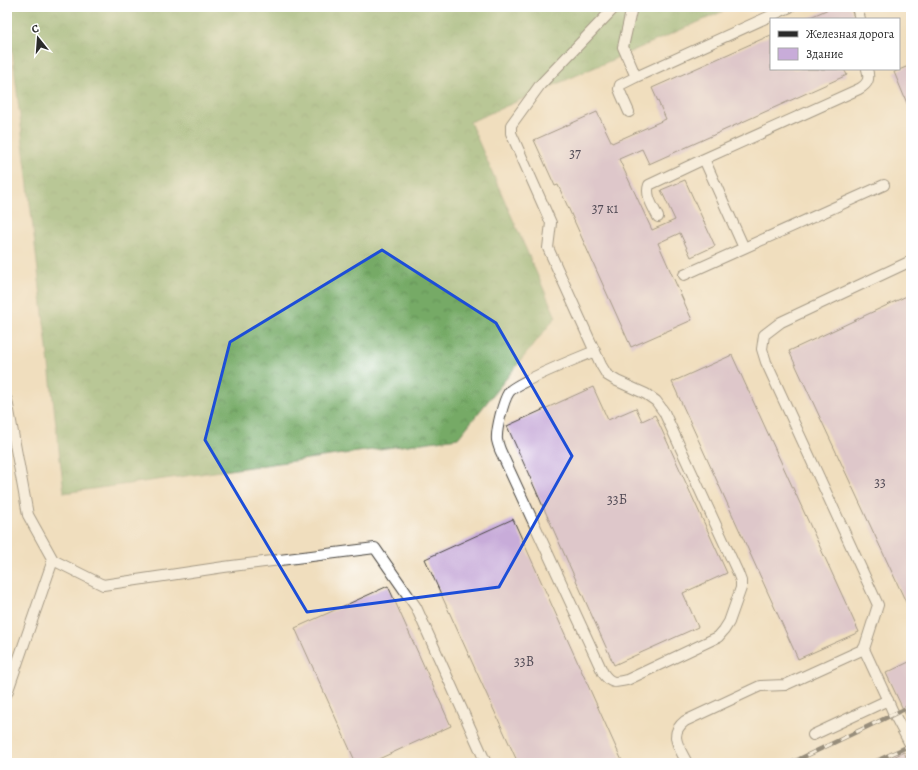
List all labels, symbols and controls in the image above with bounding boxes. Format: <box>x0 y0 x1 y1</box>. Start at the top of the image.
north arrow <box>18 18 58 58</box>
legend <box>770 18 900 70</box>
text: С <box>30 21 41 37</box>
text: Железная дорога <box>806 26 895 42</box>
text: Здание <box>806 46 843 62</box>
house number: 37 <box>569 144 581 163</box>
house number: 37 к1 <box>592 199 618 218</box>
house number: 33 <box>874 473 886 492</box>
house number: 33Б <box>607 490 627 509</box>
house number: 33В <box>514 652 534 671</box>

